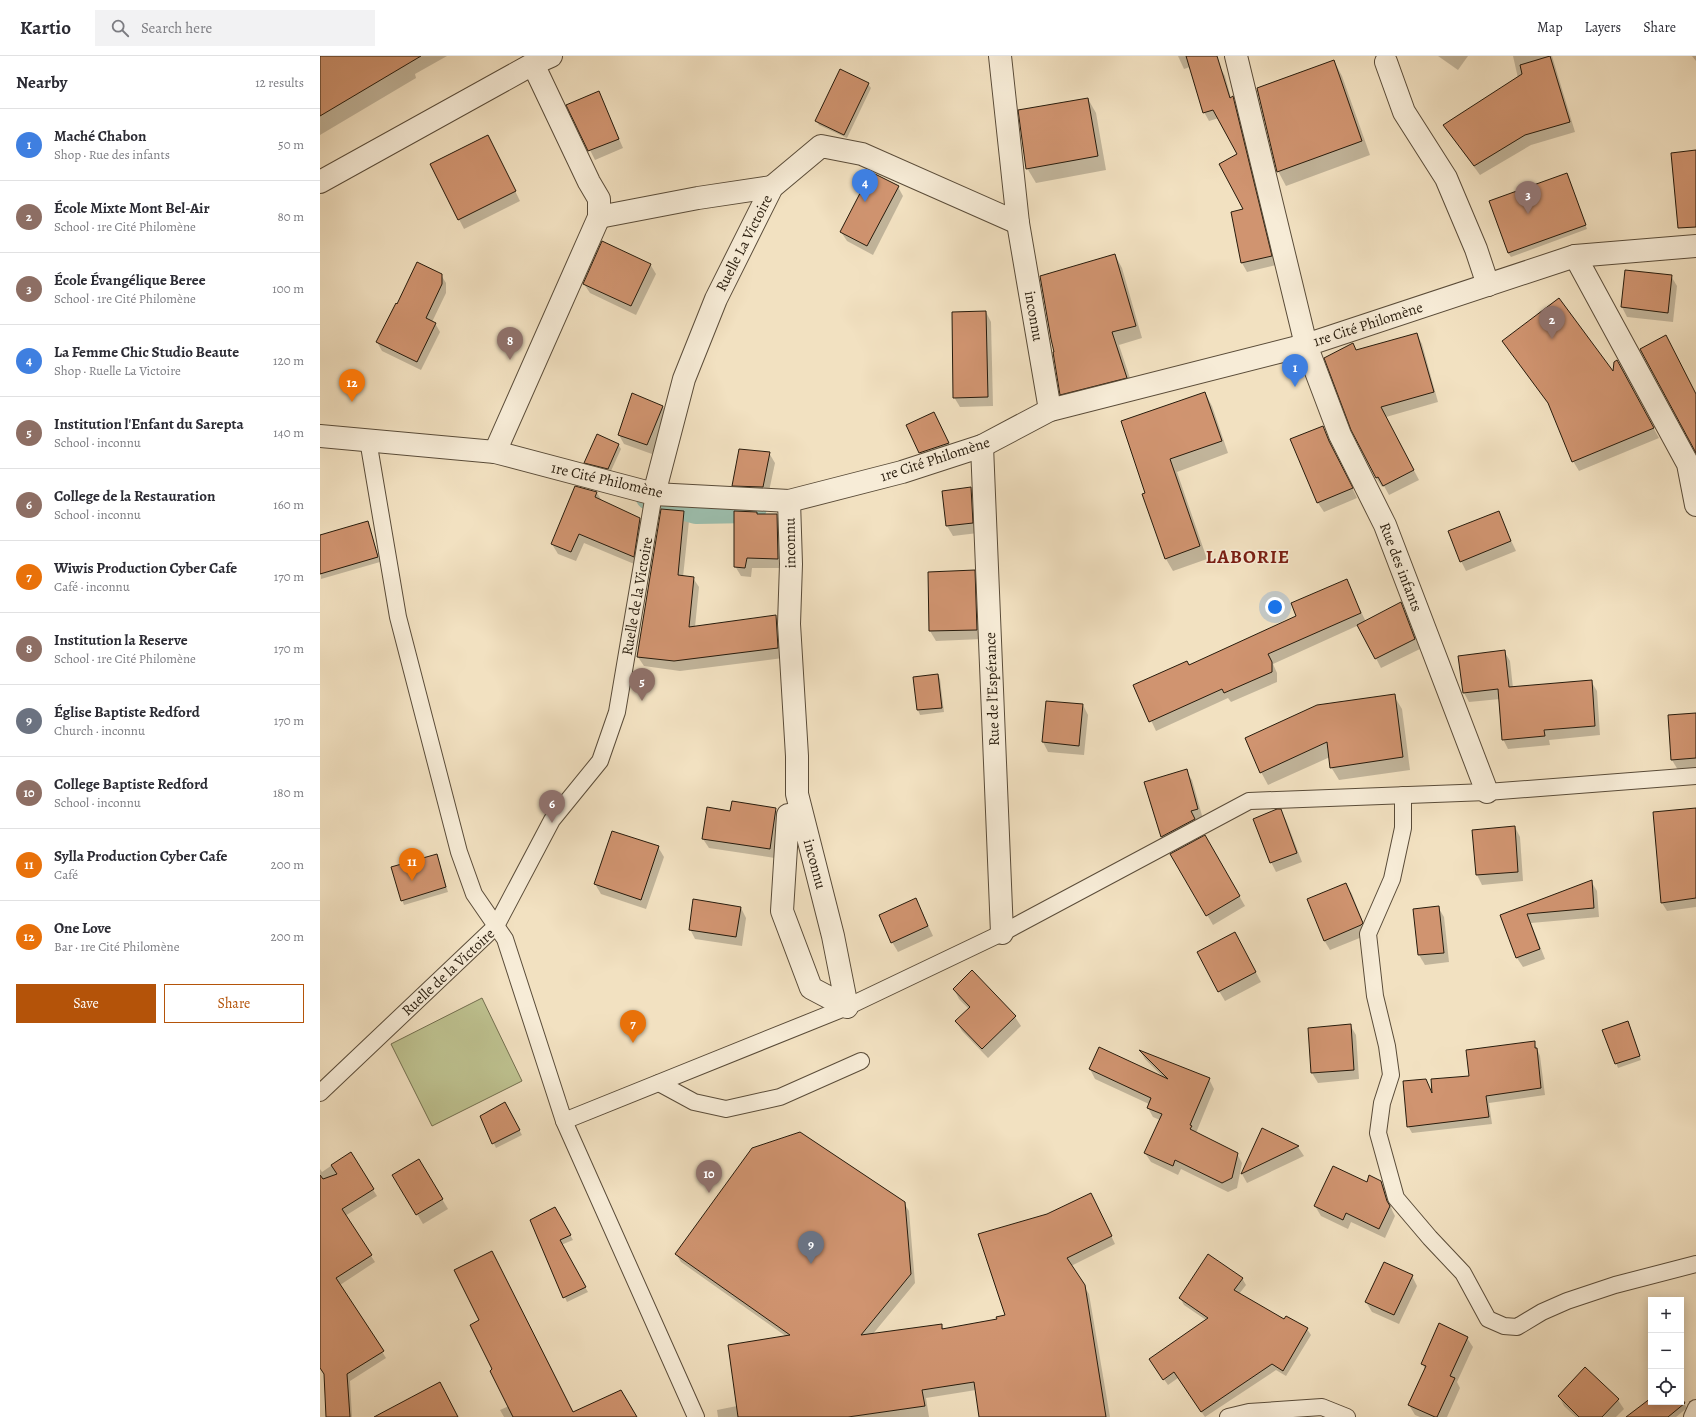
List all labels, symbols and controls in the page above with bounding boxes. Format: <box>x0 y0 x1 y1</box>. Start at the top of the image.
search box <box>95 10 375 46</box>
text: Kartio <box>20 15 71 41</box>
icon: search <box>109 17 131 39</box>
text: Search here <box>141 18 212 38</box>
text: Map <box>1537 18 1563 37</box>
text: Layers <box>1585 18 1621 37</box>
text: Share <box>1643 18 1676 37</box>
text: Nearby <box>16 71 67 94</box>
text: 12 results <box>255 74 304 91</box>
text: Maché Chabon <box>54 126 146 146</box>
text: 1 <box>27 136 31 153</box>
text: 50 m <box>278 136 304 153</box>
text: Shop · Rue des infants <box>54 146 170 163</box>
pin: 4 <box>852 169 878 202</box>
pin: 3 <box>1515 181 1541 214</box>
street label: Ruelle La Victoire <box>711 191 777 295</box>
text: École Mixte Mont Bel-Air <box>54 198 210 218</box>
text: 2 <box>26 208 32 225</box>
text: 80 m <box>277 208 304 225</box>
text: School · 1re Cité Philomène <box>54 218 196 235</box>
text: École Évangélique Beree <box>54 270 206 290</box>
text: 3 <box>26 280 32 297</box>
text: 100 m <box>272 280 304 297</box>
street label: inconnu <box>1020 289 1048 344</box>
text: School · 1re Cité Philomène <box>54 290 196 307</box>
street label: 1re Cité Philomène <box>1311 297 1426 351</box>
pin: 2 <box>1539 306 1565 339</box>
pin: 8 <box>497 327 523 360</box>
text: La Femme Chic Studio Beaute <box>54 342 239 362</box>
text: 4 <box>26 352 32 369</box>
text: 120 m <box>273 352 304 369</box>
pin: 1 <box>1282 354 1308 387</box>
text: Shop · Ruelle La Victoire <box>54 362 181 379</box>
pin: 12 <box>339 369 365 402</box>
text: Institution l'Enfant du Sarepta <box>54 414 244 434</box>
text: 5 <box>26 424 32 441</box>
text: 140 m <box>273 424 304 441</box>
street label: 1re Cité Philomène <box>878 432 993 486</box>
text: School · inconnu <box>54 434 141 451</box>
street label: 1re Cité Philomène <box>549 457 665 503</box>
text: College de la Restauration <box>54 486 215 506</box>
text: 6 <box>26 496 32 513</box>
text: 160 m <box>273 496 304 513</box>
text: School · inconnu <box>54 506 141 523</box>
street label: inconnu <box>780 517 800 568</box>
street label: Rue des infants <box>1375 520 1427 614</box>
street label: Ruelle de la Victoire <box>617 535 657 657</box>
district label: LABORIE <box>1206 544 1290 570</box>
text: Wiwis Production Cyber Cafe <box>54 558 237 578</box>
text: 7 <box>26 568 32 585</box>
text: 170 m <box>274 568 304 585</box>
text: Café · inconnu <box>54 578 130 595</box>
your location <box>1265 597 1285 617</box>
text: Institution la Reserve <box>54 630 188 650</box>
street label: Rue de l’Espérance <box>980 632 1004 746</box>
text: 8 <box>26 640 32 657</box>
text: 170 m <box>274 640 304 657</box>
text: School · 1re Cité Philomène <box>54 650 196 667</box>
pin: 5 <box>629 668 655 701</box>
text: Église Baptiste Redford <box>54 702 200 722</box>
text: 9 <box>26 712 32 729</box>
text: 170 m <box>274 712 304 729</box>
text: Church · inconnu <box>54 722 145 739</box>
text: College Baptiste Redford <box>54 774 208 794</box>
text: 10 <box>23 784 35 801</box>
text: 180 m <box>273 784 304 801</box>
pin: 6 <box>539 790 565 823</box>
text: School · inconnu <box>54 794 141 811</box>
street label: inconnu <box>799 837 831 892</box>
text: Sylla Production Cyber Cafe <box>54 846 228 866</box>
pin: 11 <box>399 848 425 881</box>
text: 11 <box>24 856 34 873</box>
text: 200 m <box>271 856 304 873</box>
text: Café <box>54 866 78 883</box>
text: One Love <box>54 918 111 938</box>
street label: Ruelle de la Victoire <box>397 924 499 1020</box>
text: 12 <box>24 928 34 945</box>
text: 200 m <box>271 928 304 945</box>
text: Bar · 1re Cité Philomène <box>54 938 179 955</box>
button: Save <box>16 984 156 1023</box>
button: Share <box>164 984 304 1023</box>
pin: 7 <box>620 1010 646 1043</box>
pin: 10 <box>696 1160 722 1193</box>
pin: 9 <box>798 1231 824 1264</box>
map controls <box>1648 1297 1684 1405</box>
button: + <box>1648 1297 1684 1333</box>
button: − <box>1648 1333 1684 1369</box>
button: locate <box>1648 1369 1684 1405</box>

